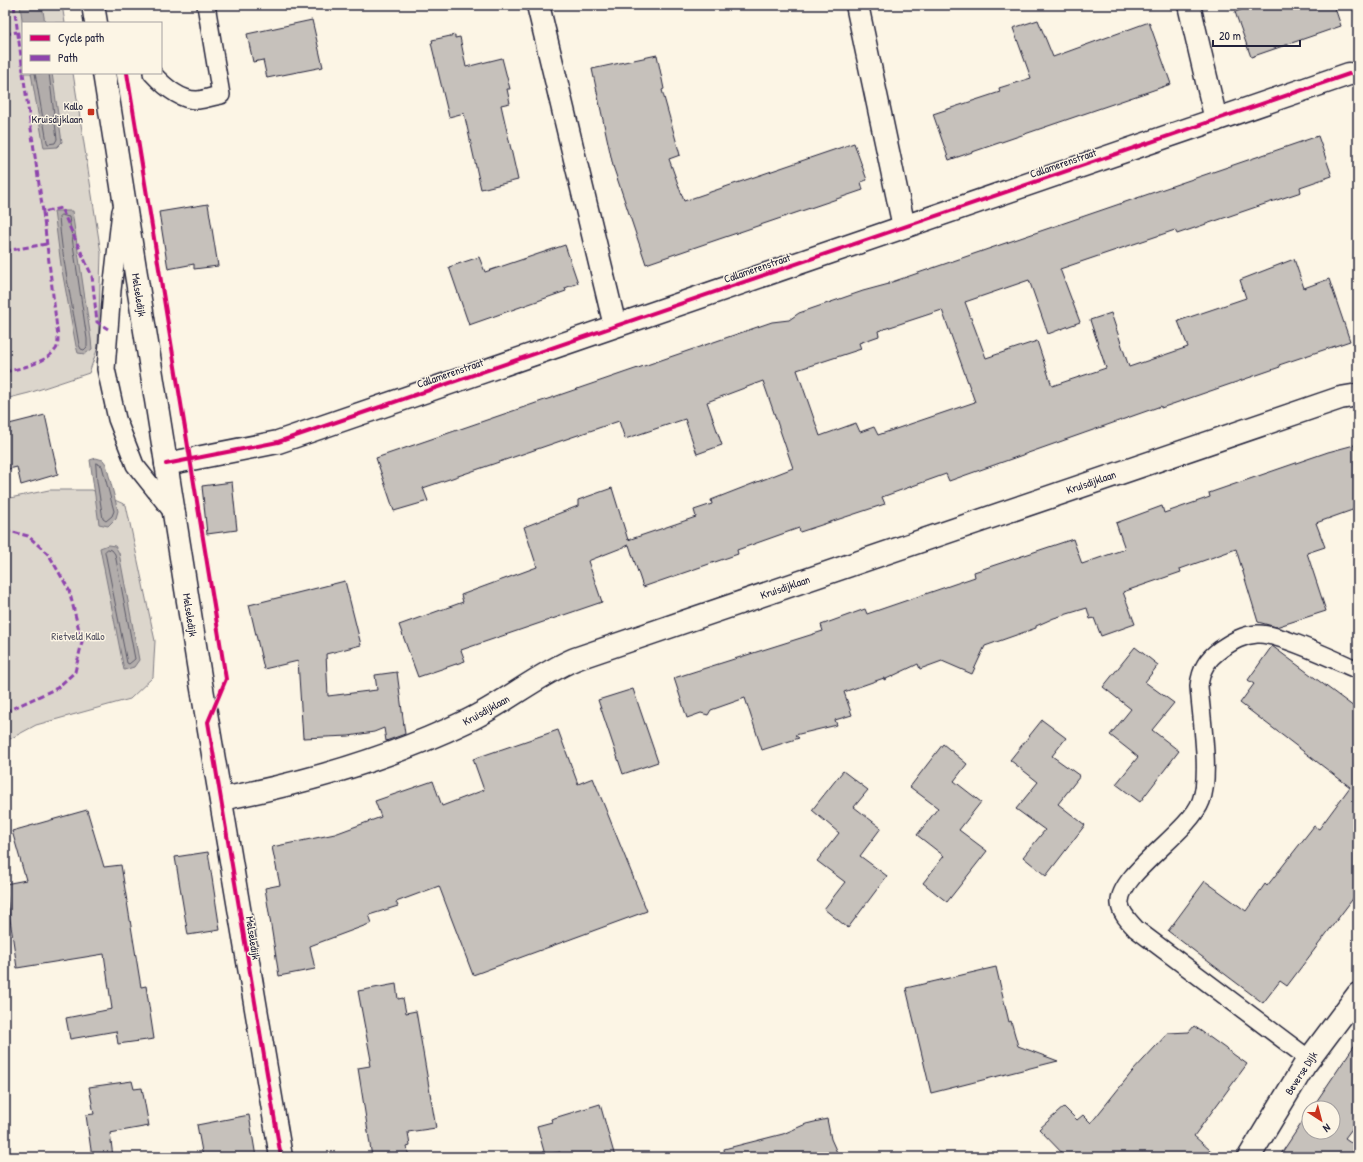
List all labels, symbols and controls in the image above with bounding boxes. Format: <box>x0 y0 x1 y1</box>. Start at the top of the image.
legend <box>22 22 162 74</box>
scale bar <box>1213 22 1300 48</box>
text: 20 m <box>1219 27 1241 44</box>
text: Cycle path <box>58 29 104 46</box>
text: Path <box>58 49 78 66</box>
place label: Kallo Kruisdijklaan <box>31 99 84 126</box>
marker: Kallo Kruisdijklaan <box>86 107 96 117</box>
street label: Callamerenstraat <box>1028 145 1098 181</box>
street label: Callamerenstraat <box>722 250 792 286</box>
street label: Melseledijk <box>129 272 149 318</box>
street label: Callamerenstraat <box>415 355 485 391</box>
street label: Kruisdijklaan <box>1064 467 1118 497</box>
street label: Kruisdijklaan <box>758 572 812 602</box>
street label: Melseledijk <box>180 592 200 638</box>
park label: Rietveld Kallo <box>51 629 105 643</box>
street label: Kruisdijklaan <box>460 691 512 729</box>
street label: Melseledijk <box>243 915 263 961</box>
street label: Beverse Dijk <box>1282 1048 1320 1097</box>
north arrow <box>1301 1100 1341 1140</box>
text: N <box>1320 1121 1333 1136</box>

